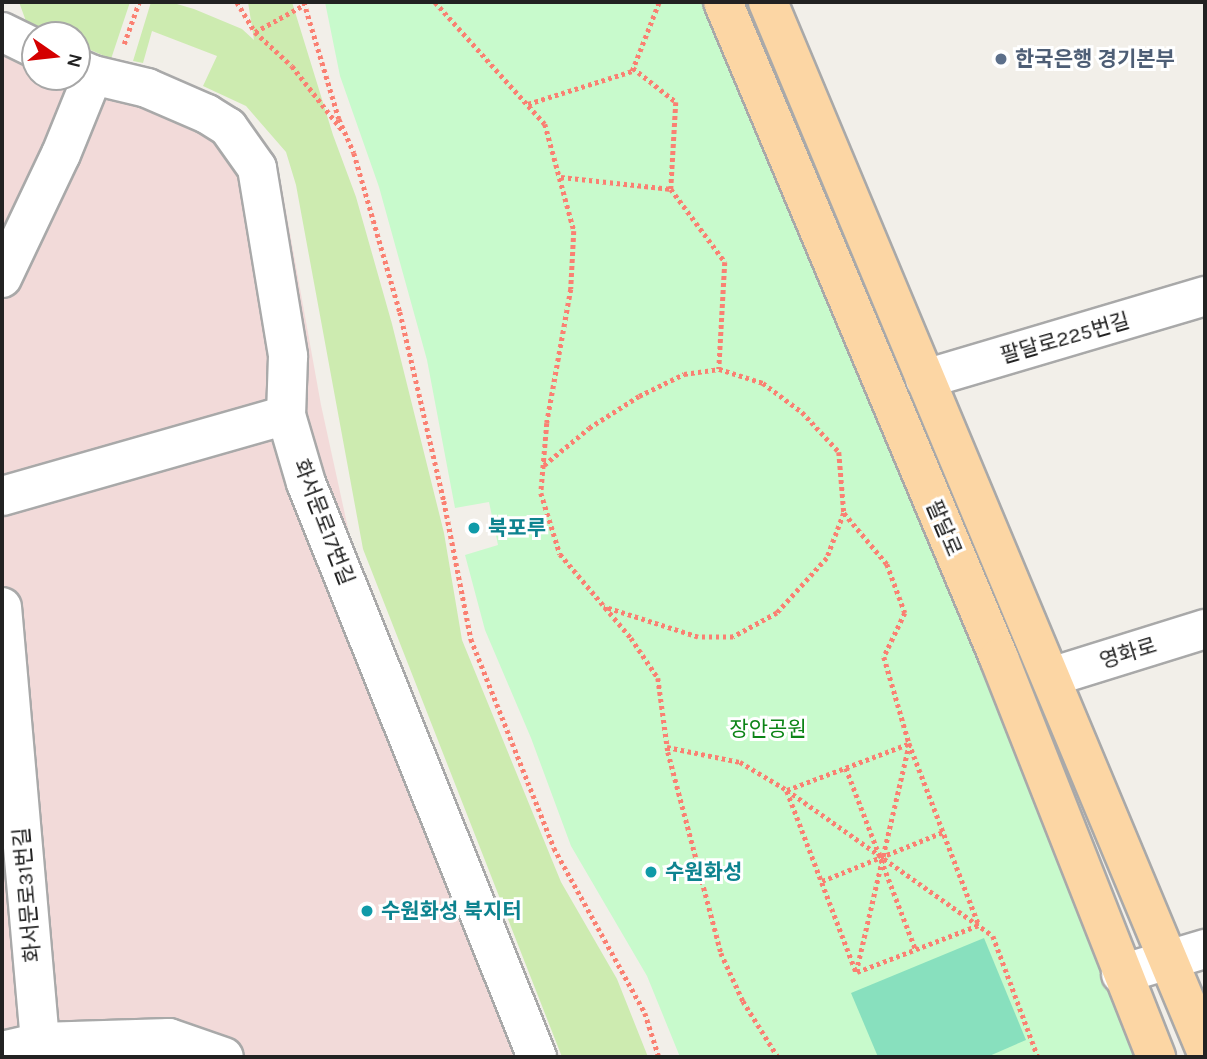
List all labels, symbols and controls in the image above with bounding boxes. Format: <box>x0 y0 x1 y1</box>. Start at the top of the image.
north arrow <box>21 21 91 91</box>
place label: 한국은행 경기본부 <box>1015 46 1175 72</box>
text: N <box>62 51 87 70</box>
marker: 한국은행 경기본부 <box>993 51 1009 67</box>
street label: 팔달로225번길 <box>998 308 1132 368</box>
street label: 화서문로17번길 <box>288 456 360 588</box>
street label: 팔달로 <box>921 496 967 560</box>
place label: 북포루 <box>488 515 546 541</box>
marker: 북포루 <box>466 520 482 536</box>
street label: 영화로 <box>1097 632 1159 674</box>
park label: 장안공원 <box>729 716 807 742</box>
street label: 화서문로31번길 <box>9 827 45 963</box>
place label: 수원화성 <box>665 859 742 885</box>
marker: 수원화성 <box>643 864 659 880</box>
place label: 수원화성 북지터 <box>381 898 522 924</box>
marker: 수원화성 북지터 <box>359 903 375 919</box>

